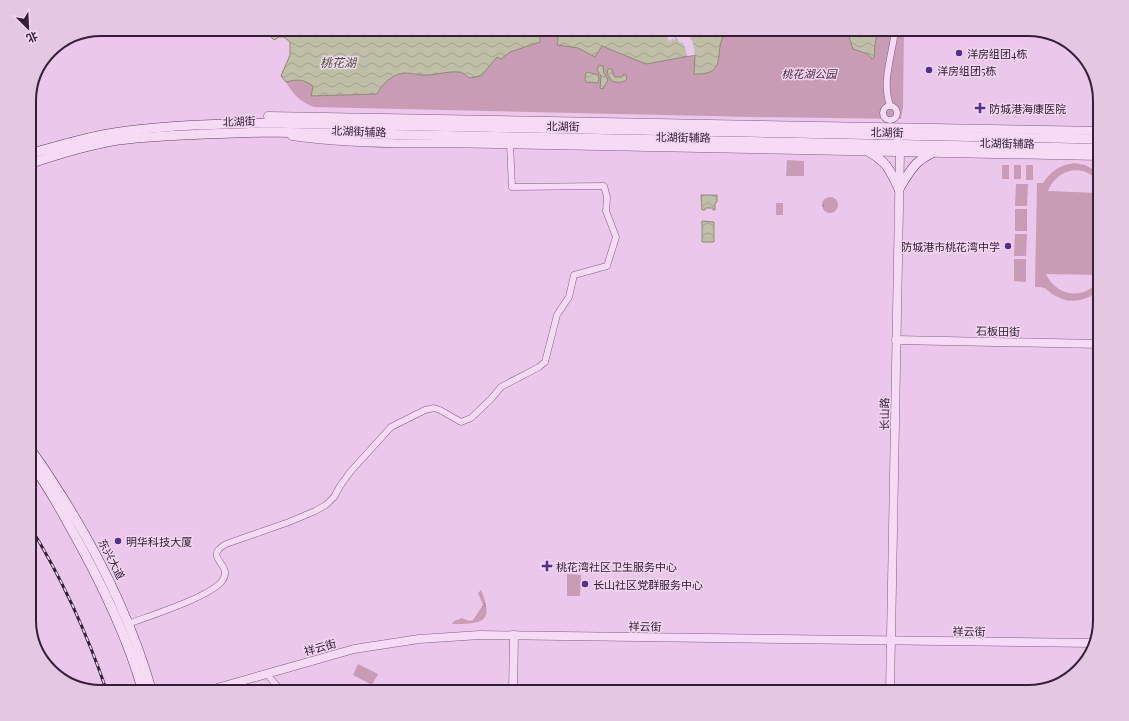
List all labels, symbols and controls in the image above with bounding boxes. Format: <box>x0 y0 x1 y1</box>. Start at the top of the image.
north arrow <box>8 8 48 48</box>
text: 北 <box>24 29 40 47</box>
place label: 洋房组团4栋 <box>967 46 1027 61</box>
marker: 洋房组团4栋 <box>954 48 964 58</box>
water label: 桃花湖 <box>320 54 358 70</box>
place label: 洋房组团5栋 <box>937 63 997 78</box>
marker: 洋房组团5栋 <box>924 65 934 75</box>
park label: 桃花湖公园 <box>782 66 838 81</box>
place label: 防城港海康医院 <box>989 101 1066 116</box>
marker: 防城港海康医院 <box>974 102 986 114</box>
street label: 北湖街 <box>222 113 256 129</box>
street label: 北湖街 <box>546 118 580 134</box>
street label: 北湖街辅路 <box>331 123 387 139</box>
street label: 北湖街 <box>870 124 904 140</box>
street label: 北湖街辅路 <box>655 129 711 145</box>
street label: 北湖街辅路 <box>979 135 1035 151</box>
place label: 防城港市桃花湾中学 <box>901 239 1000 254</box>
marker: 防城港市桃花湾中学 <box>1003 241 1013 251</box>
street label: 石板田街 <box>976 323 1020 339</box>
street label: 长山路 <box>876 397 892 431</box>
place label: 明华科技大厦 <box>126 534 192 549</box>
street label: 东兴大道 <box>95 536 129 582</box>
marker: 明华科技大厦 <box>113 536 123 546</box>
place label: 桃花湾社区卫生服务中心 <box>556 559 677 574</box>
marker: 桃花湾社区卫生服务中心 <box>541 560 553 572</box>
place label: 长山社区党群服务中心 <box>593 577 703 592</box>
marker: 长山社区党群服务中心 <box>580 579 590 589</box>
street label: 祥云街 <box>628 618 662 634</box>
street label: 祥云街 <box>952 623 986 639</box>
street label: 祥云街 <box>302 635 338 659</box>

